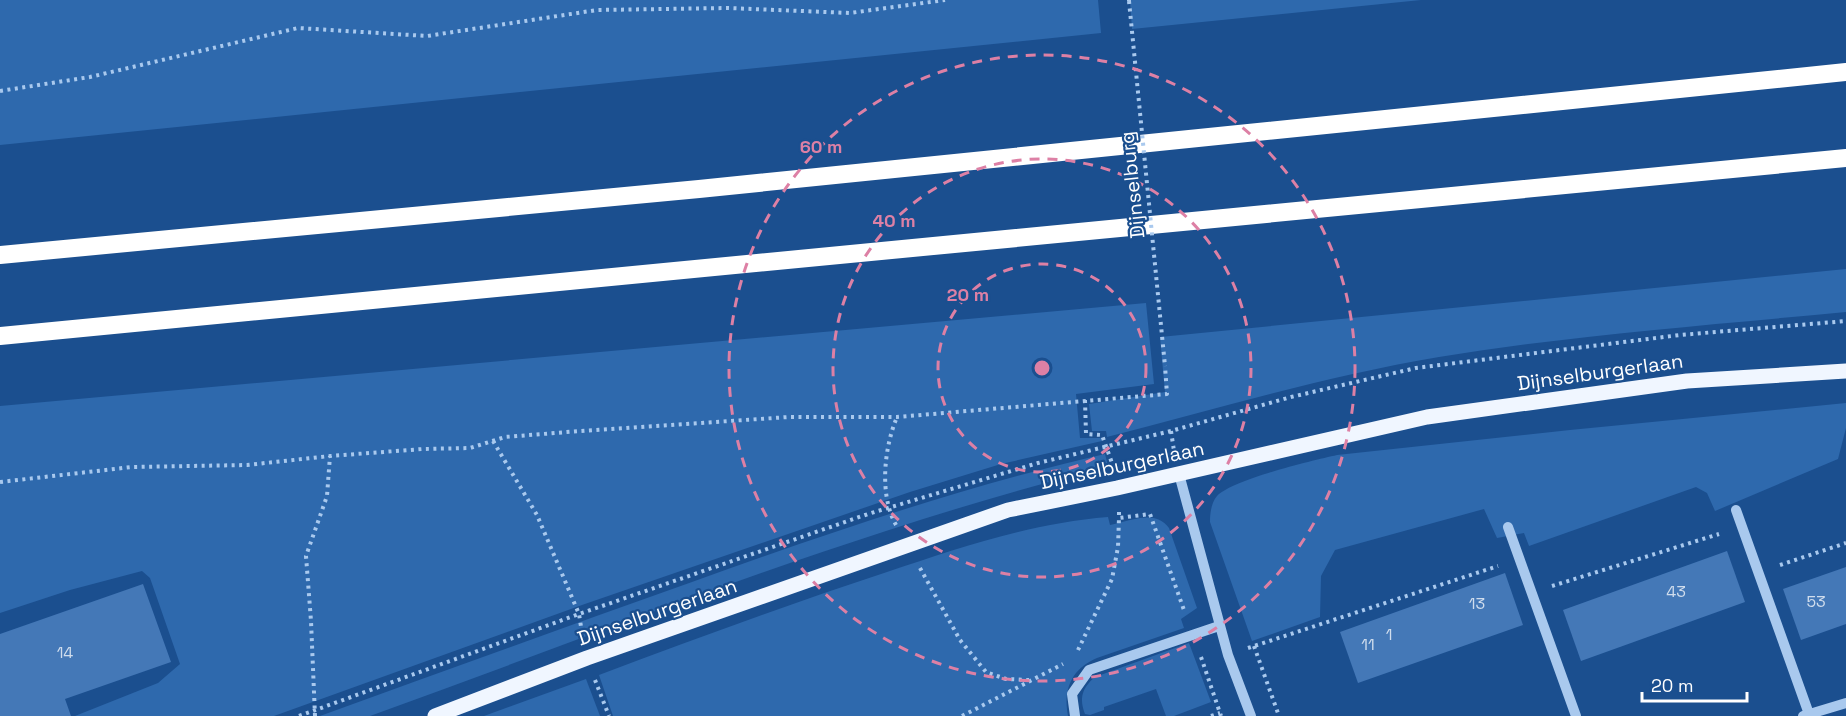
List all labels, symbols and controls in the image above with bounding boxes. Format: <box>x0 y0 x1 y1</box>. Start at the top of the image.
street label: Dijnselburg <box>1113 130 1151 240</box>
text: 60 m <box>800 135 842 158</box>
text: 40 m <box>872 209 916 232</box>
text: 20 m <box>947 283 989 306</box>
street label: Dijnselburgerlaan <box>1515 347 1685 397</box>
centre of rings <box>1032 358 1052 378</box>
street label: Dijnselburgerlaan <box>1037 435 1207 495</box>
street label: Dijnselburgerlaan <box>574 572 740 652</box>
house number: 43 <box>1666 581 1686 602</box>
house number: 53 <box>1806 591 1826 612</box>
house number: 13 <box>1469 593 1485 614</box>
house number: 1 <box>1386 624 1392 645</box>
house number: 11 <box>1361 634 1375 655</box>
house number: 14 <box>57 642 73 663</box>
scale bar <box>1642 665 1747 703</box>
text: 20 m <box>1651 674 1694 697</box>

